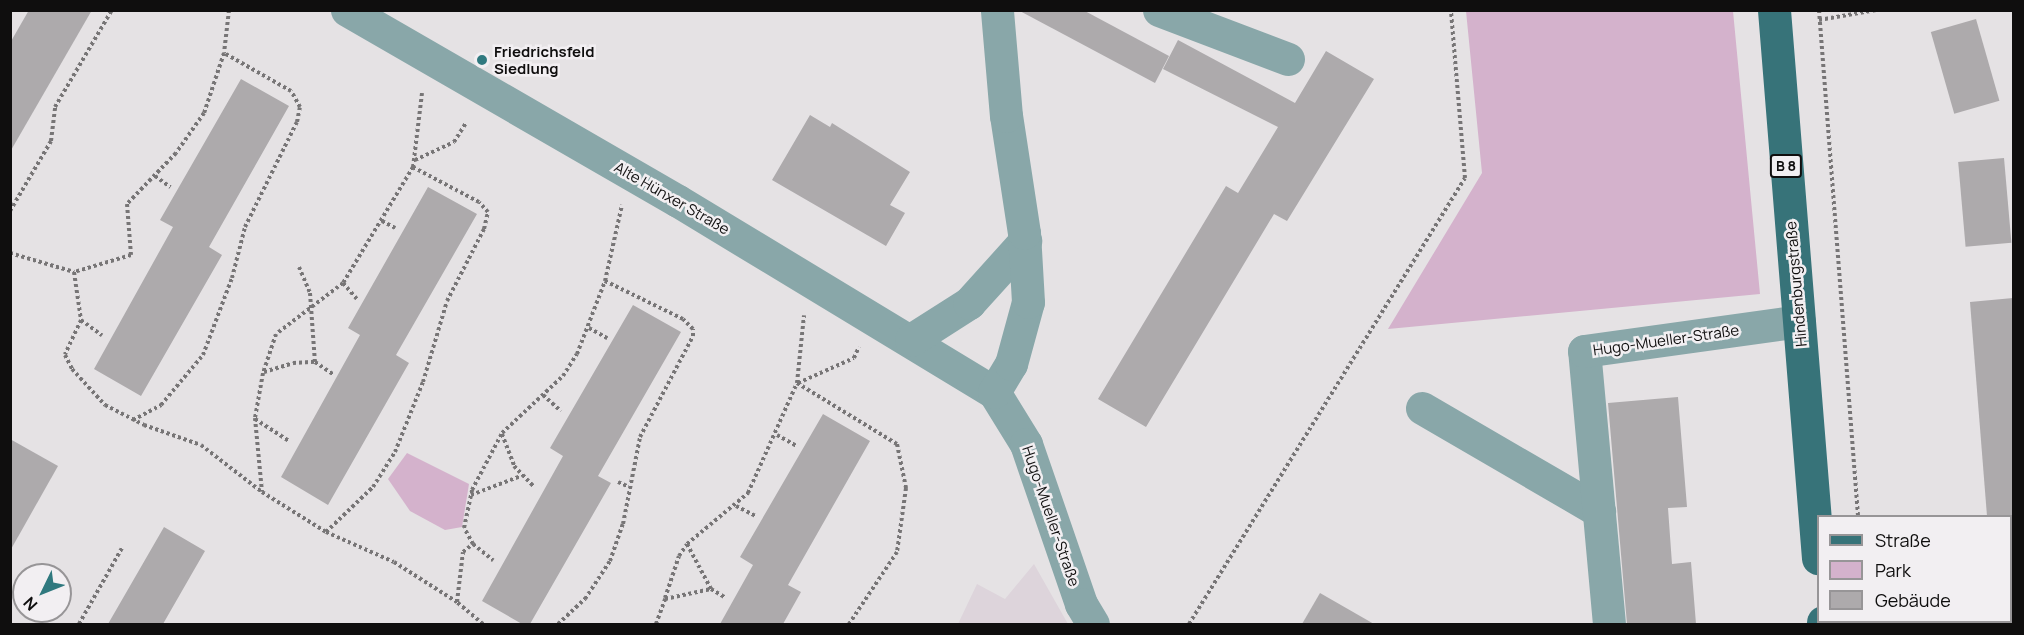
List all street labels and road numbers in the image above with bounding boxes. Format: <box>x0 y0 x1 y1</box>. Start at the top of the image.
road number: B 8 <box>1770 155 1802 177</box>
street label: Alte Hünxer Straße <box>611 158 733 238</box>
street label: Hindenburgstraße <box>1782 221 1810 347</box>
street label: Hugo-Mueller-Straße <box>1592 321 1740 359</box>
street label: Hugo-Mueller-Straße <box>1018 443 1084 589</box>

